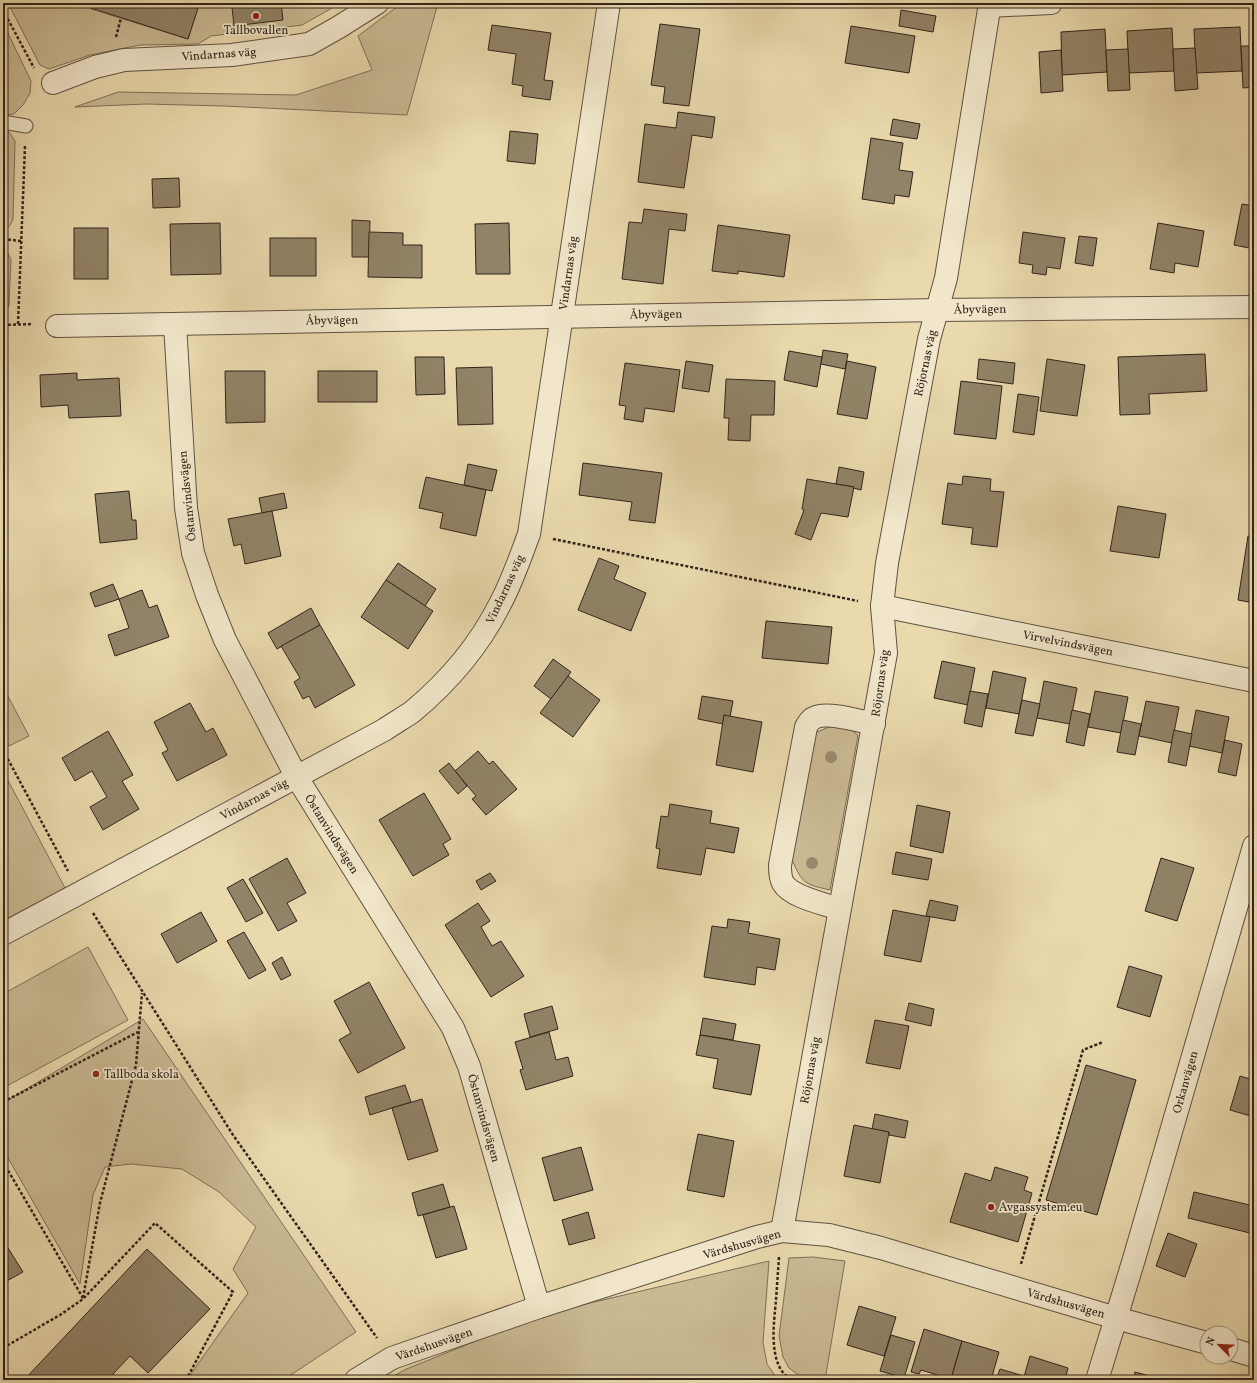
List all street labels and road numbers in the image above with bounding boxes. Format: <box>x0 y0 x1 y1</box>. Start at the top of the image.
street label: Vindarnas väg <box>181 44 257 66</box>
street label: Vindarnas väg <box>556 235 582 311</box>
street label: Åbyvägen <box>954 301 1006 318</box>
street label: Åbyvägen <box>630 306 682 323</box>
street label: Åbyvägen <box>306 312 358 329</box>
street label: Röjornas väg <box>911 328 941 398</box>
street label: Östanvindsvägen <box>174 450 201 542</box>
street label: Vindarnas väg <box>483 552 529 627</box>
street label: Virvelvindsvägen <box>1021 627 1114 661</box>
street label: Röjornas väg <box>868 648 894 718</box>
street label: Vindarnas väg <box>218 775 291 825</box>
street label: Östanvindsvägen <box>300 791 363 877</box>
street label: Röjornas väg <box>797 1035 825 1105</box>
street label: Orkanvägen <box>1169 1049 1203 1115</box>
street label: Östanvindsvägen <box>463 1072 504 1164</box>
street label: Värdshusvägen <box>701 1226 783 1264</box>
street label: Värdshusvägen <box>1025 1285 1107 1323</box>
street label: Värdshusvägen <box>394 1324 475 1366</box>

